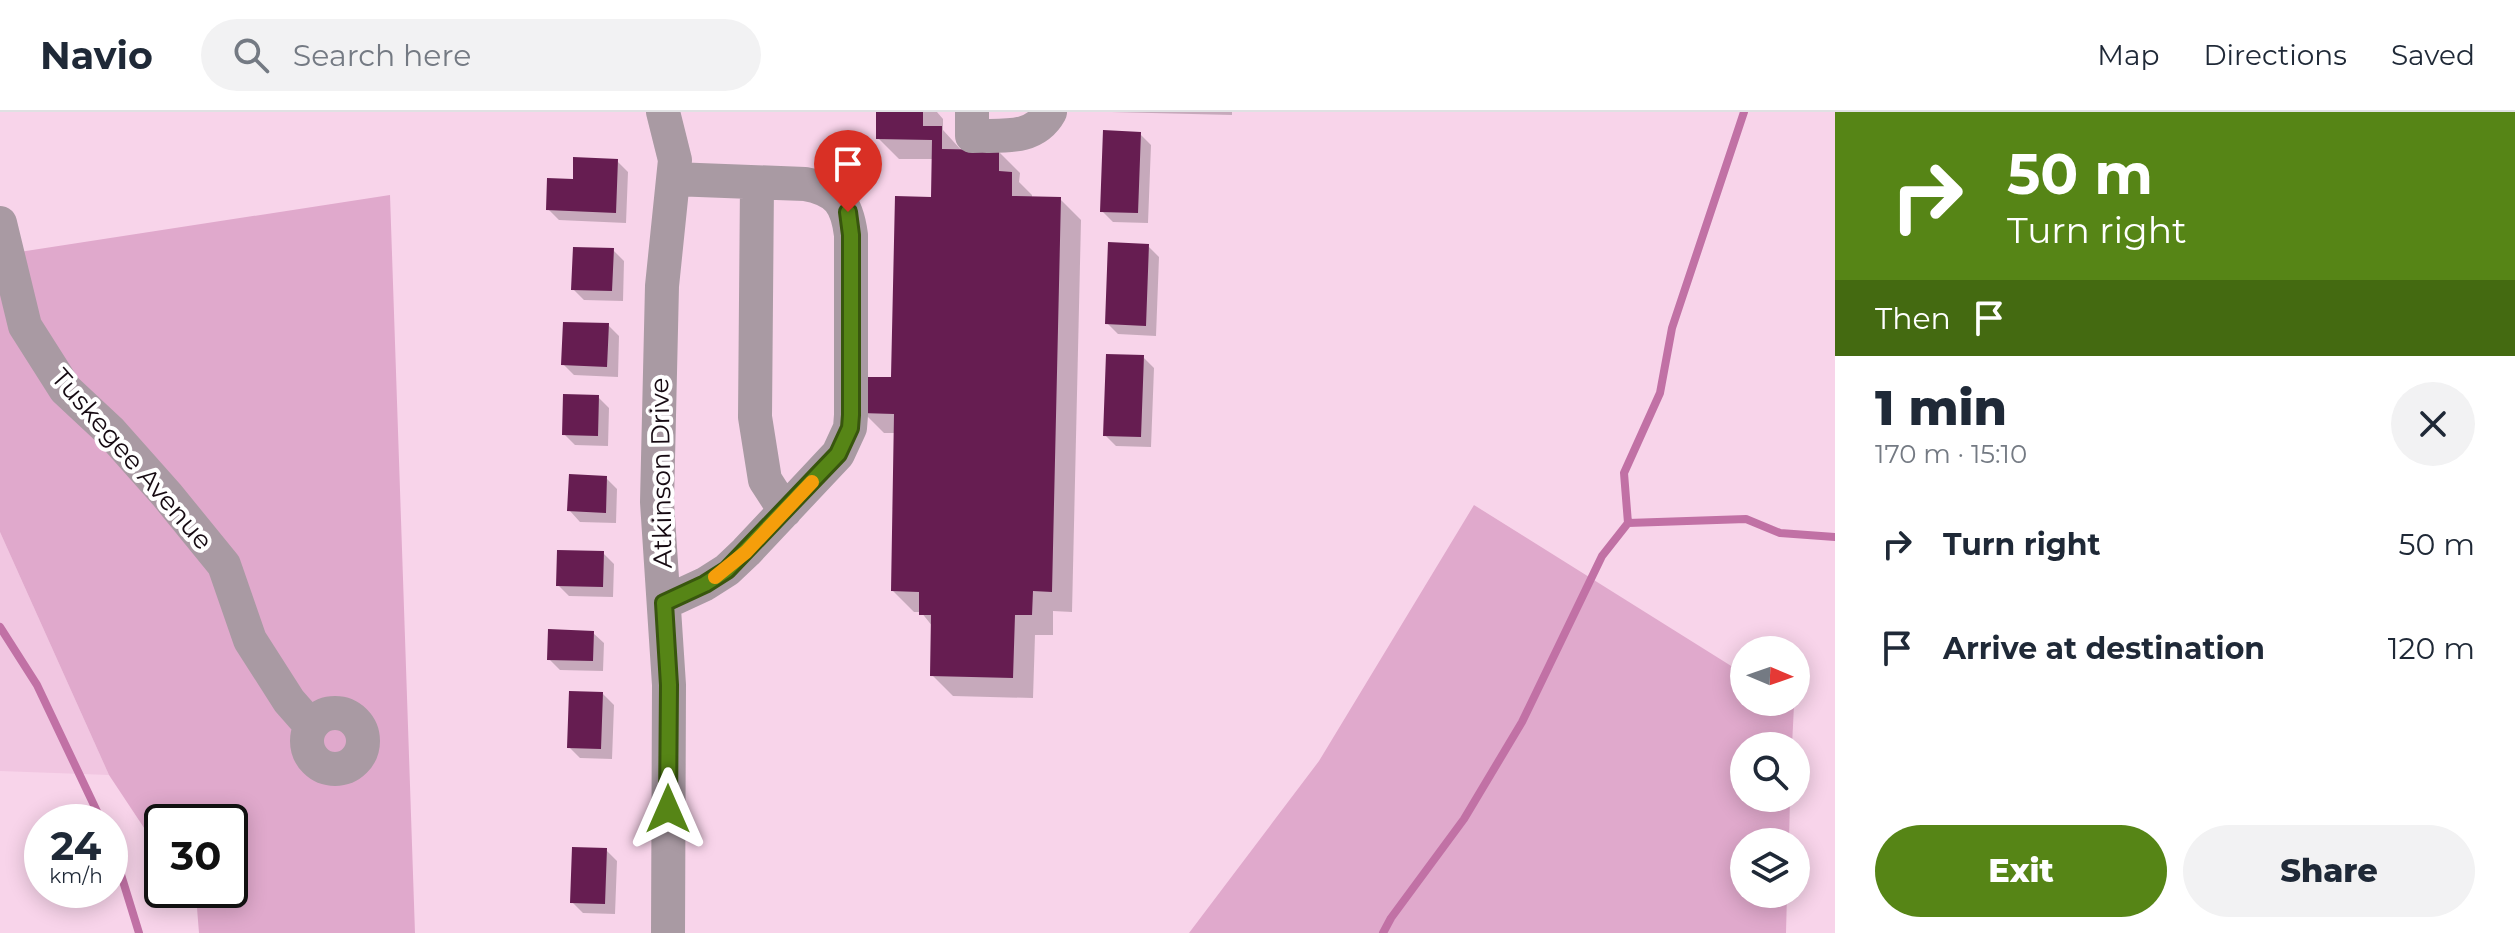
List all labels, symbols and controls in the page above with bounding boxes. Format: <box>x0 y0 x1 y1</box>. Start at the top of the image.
search box <box>201 19 761 91</box>
text: Navio <box>40 32 153 79</box>
icon: search <box>229 33 273 77</box>
text: Search here <box>293 37 471 74</box>
text: Map <box>2097 38 2159 72</box>
text: Directions <box>2203 38 2347 72</box>
text: Saved <box>2391 38 2475 72</box>
pin <box>814 130 882 212</box>
text: 50 m <box>2007 140 2153 208</box>
icon: arrive <box>826 142 870 186</box>
icon: right <box>1875 144 1979 248</box>
text: Turn right <box>2007 208 2187 252</box>
icon: arrive <box>1967 296 2011 340</box>
text: Then <box>1875 300 1951 337</box>
street label: Tuskegee Avenue <box>45 362 219 556</box>
street label: Atkinson Drive <box>643 377 679 569</box>
text: 1 min <box>1875 379 2007 437</box>
button: close <box>2391 382 2475 466</box>
text: 170 m · 15:10 <box>1875 438 2027 470</box>
icon: right <box>1875 522 1919 566</box>
text: Turn right <box>1943 526 2100 563</box>
text: 50 m <box>2398 526 2475 563</box>
icon: arrive <box>1875 626 1919 670</box>
text: Arrive at destination <box>1943 630 2265 667</box>
text: 120 m <box>2388 630 2475 667</box>
north arrow <box>1730 636 1810 716</box>
map controls <box>1730 636 1810 908</box>
button: search <box>1730 732 1810 812</box>
position arrow <box>626 767 710 851</box>
speed limit sign: 30 <box>144 804 248 908</box>
text: 24 <box>51 821 101 870</box>
button: Exit <box>1875 825 2167 917</box>
button: Share <box>2183 825 2475 917</box>
button: layers <box>1730 828 1810 908</box>
text: km/h <box>49 864 103 888</box>

